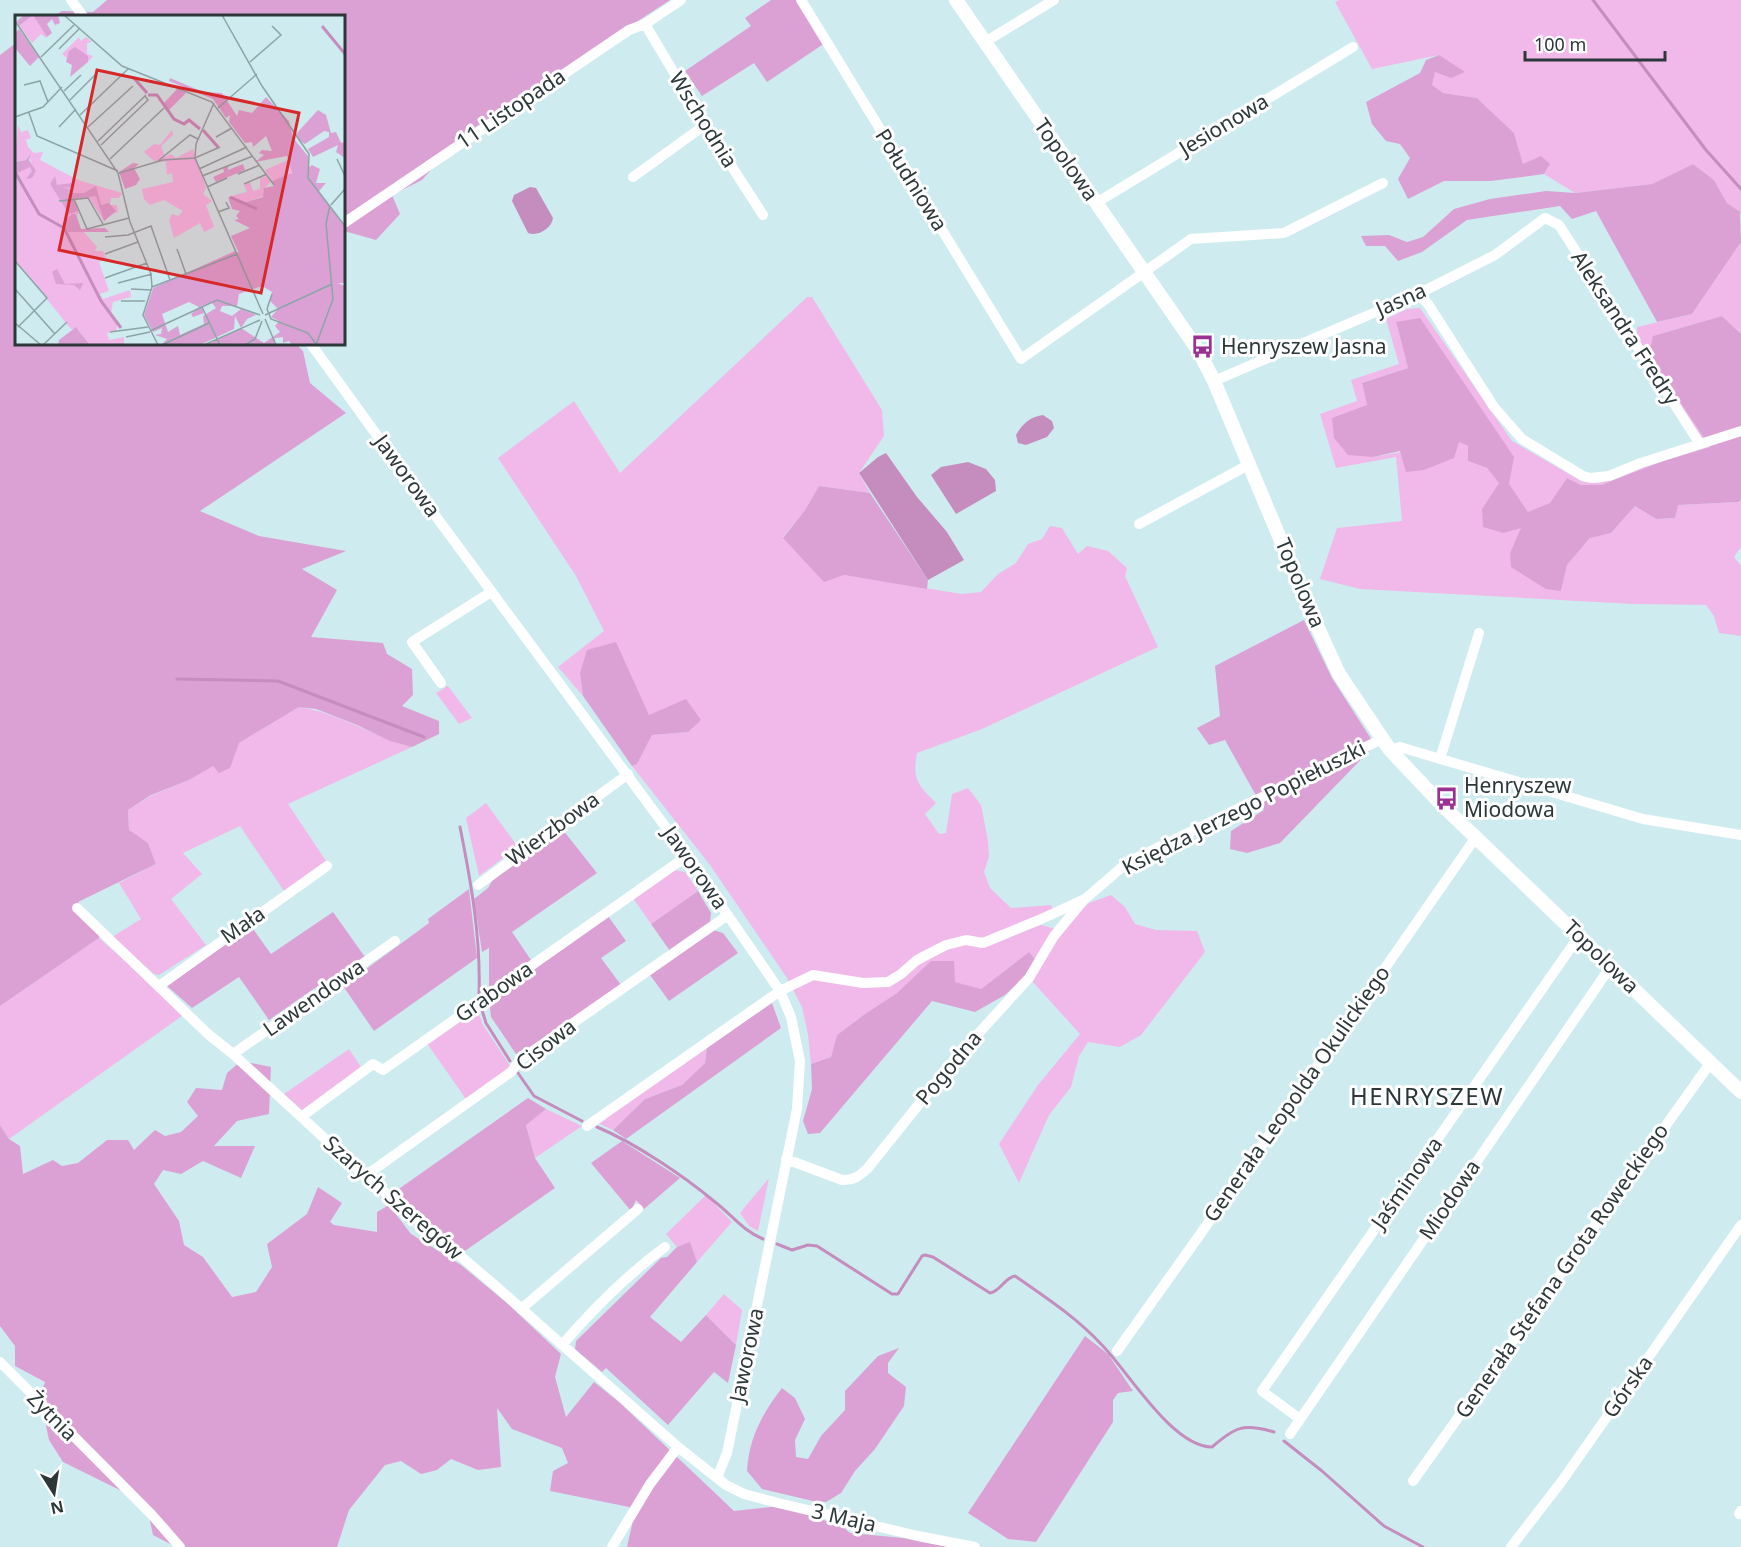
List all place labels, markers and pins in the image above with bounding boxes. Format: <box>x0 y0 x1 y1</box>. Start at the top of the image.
place label: Henryszew Jasna <box>1221 332 1386 360</box>
bus stop icon: Henryszew Jasna <box>1190 334 1216 360</box>
place label: Henryszew Miodowa <box>1464 771 1572 823</box>
bus stop icon: Henryszew Miodowa <box>1433 785 1459 811</box>

